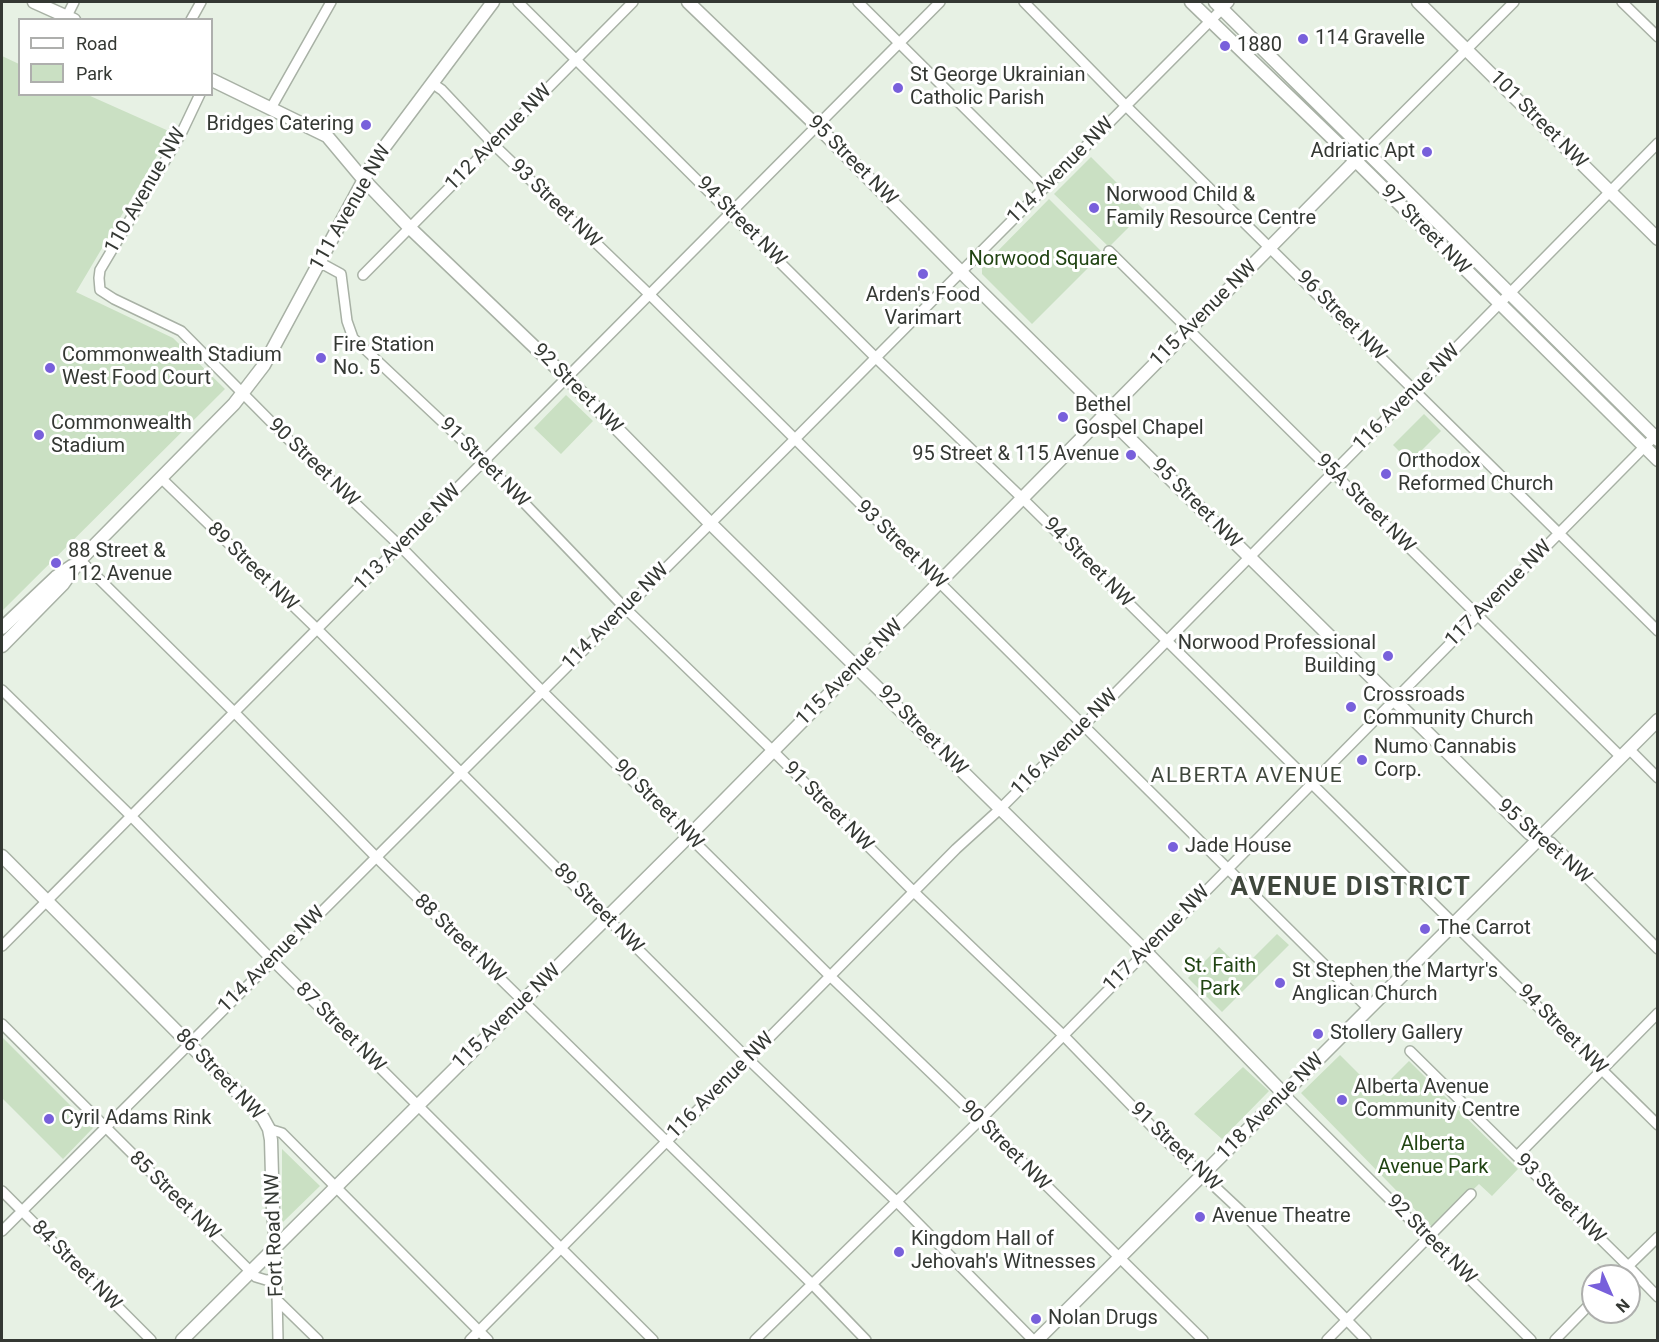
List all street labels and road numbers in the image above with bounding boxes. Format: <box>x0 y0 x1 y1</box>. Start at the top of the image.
street label: 101 Street NW <box>1484 66 1592 174</box>
street label: 112 Avenue NW <box>441 80 557 196</box>
street label: 95 Street NW <box>802 111 902 211</box>
street label: 114 Avenue NW <box>1003 113 1119 229</box>
street label: 110 Avenue NW <box>100 124 192 258</box>
street label: 111 Avenue NW <box>305 141 397 275</box>
street label: 93 Street NW <box>505 155 605 253</box>
street label: 94 Street NW <box>691 172 791 272</box>
street label: 97 Street NW <box>1375 180 1475 280</box>
street label: 115 Avenue NW <box>1146 256 1262 372</box>
street label: 96 Street NW <box>1291 266 1391 366</box>
street label: 92 Street NW <box>527 339 627 439</box>
street label: 116 Avenue NW <box>1349 340 1465 456</box>
street label: 91 Street NW <box>434 413 534 513</box>
street label: 90 Street NW <box>263 414 363 512</box>
street label: 95A Street NW <box>1310 449 1420 559</box>
street label: 95 Street NW <box>1146 454 1246 554</box>
street label: 113 Avenue NW <box>350 480 466 596</box>
street label: 93 Street NW <box>851 496 951 594</box>
street label: 94 Street NW <box>1038 513 1138 613</box>
street label: 89 Street NW <box>202 518 302 616</box>
street label: 117 Avenue NW <box>1441 536 1557 652</box>
street label: 114 Avenue NW <box>558 559 674 675</box>
street label: 115 Avenue NW <box>792 615 908 731</box>
street label: 92 Street NW <box>872 681 972 781</box>
street label: 116 Avenue NW <box>1007 685 1123 801</box>
street label: 90 Street NW <box>608 755 708 855</box>
street label: 91 Street NW <box>778 757 878 857</box>
street label: 95 Street NW <box>1492 795 1596 889</box>
street label: 89 Street NW <box>548 859 648 959</box>
street label: 117 Avenue NW <box>1099 881 1215 997</box>
street label: 88 Street NW <box>409 890 509 988</box>
street label: 114 Avenue NW <box>214 902 330 1018</box>
street label: 115 Avenue NW <box>448 959 566 1075</box>
street label: 87 Street NW <box>290 978 390 1078</box>
street label: 94 Street NW <box>1512 980 1612 1080</box>
street label: 86 Street NW <box>170 1025 268 1125</box>
street label: 116 Avenue NW <box>663 1028 779 1144</box>
street label: 118 Avenue NW <box>1213 1049 1329 1165</box>
street label: 90 Street NW <box>955 1096 1055 1196</box>
street label: 91 Street NW <box>1125 1098 1225 1196</box>
street label: 85 Street NW <box>124 1147 224 1245</box>
street label: 93 Street NW <box>1510 1149 1610 1249</box>
street label: Fort Road NW <box>261 1173 289 1297</box>
street label: 92 Street NW <box>1381 1190 1481 1290</box>
street label: 84 Street NW <box>26 1216 126 1316</box>

